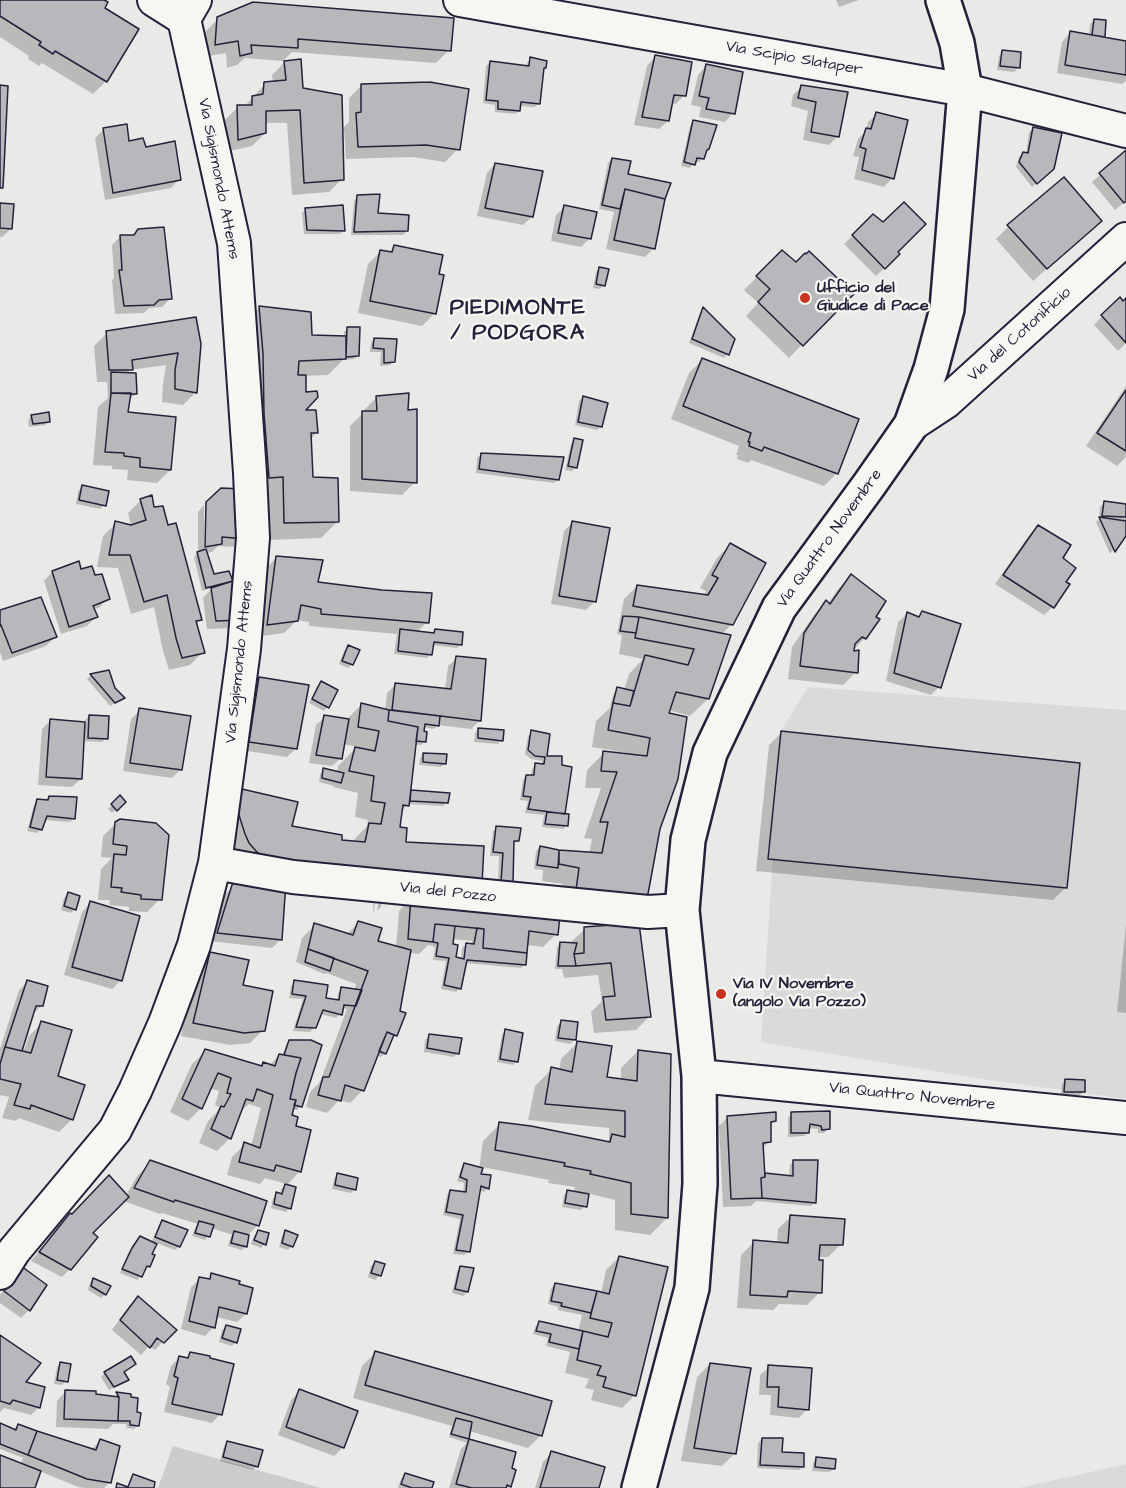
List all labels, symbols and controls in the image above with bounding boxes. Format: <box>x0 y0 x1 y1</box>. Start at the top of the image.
street label: Via Scipio Slataper <box>724 38 864 80</box>
street label: Via Sigismondo Attems <box>193 97 243 261</box>
place label: Ufficio del Giudice di Pace <box>817 279 929 317</box>
street label: Via del Cotonificio <box>964 284 1076 386</box>
marker: Ufficio del Giudice di Pace <box>798 291 812 305</box>
district label: PIEDIMONTE / PODGORA <box>450 296 586 348</box>
street label: Via Quattro Novembre <box>773 466 887 612</box>
street label: Via Sigismondo Attems <box>222 580 258 744</box>
street label: Via del Pozzo <box>399 878 497 908</box>
place label: Via IV Novembre (angolo Via Pozzo) <box>733 975 866 1013</box>
marker: Via IV Novembre (angolo Via Pozzo) <box>714 987 728 1001</box>
street label: Via Quattro Novembre <box>828 1079 996 1115</box>

